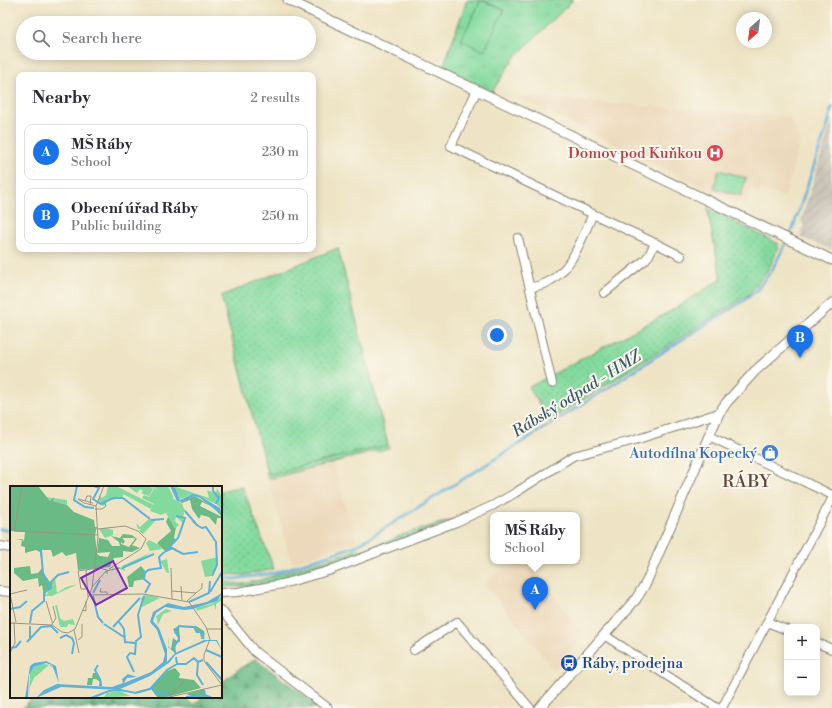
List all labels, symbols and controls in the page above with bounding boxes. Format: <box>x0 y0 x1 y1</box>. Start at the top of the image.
north arrow <box>736 12 772 48</box>
search box <box>16 16 316 60</box>
icon: search <box>30 27 52 49</box>
text: Search here <box>62 29 142 48</box>
text: Nearby <box>32 87 91 109</box>
text: 2 results <box>251 90 300 106</box>
text: MŠ Ráby <box>71 135 132 154</box>
hospital icon: Domov pod Kuňkou <box>705 143 725 163</box>
text: A <box>41 144 51 160</box>
text: 230 m <box>262 144 299 160</box>
place label: Domov pod Kuňkou <box>568 144 702 163</box>
text: School <box>71 154 111 170</box>
text: Obecní úřad Ráby <box>71 199 198 218</box>
text: B <box>41 208 51 224</box>
text: 250 m <box>262 208 299 224</box>
text: Public building <box>71 218 161 234</box>
your location <box>487 325 507 345</box>
pin: B <box>787 325 813 358</box>
water label: Rábský odpad - HMZ <box>507 345 646 442</box>
shop icon: Autodílna Kopecký <box>760 443 780 463</box>
place label: Autodílna Kopecký <box>628 444 758 463</box>
district label: RÁBY <box>722 470 772 493</box>
inset map <box>10 486 222 698</box>
popup <box>490 512 580 564</box>
text: MŠ Ráby <box>504 521 566 540</box>
text: School <box>504 540 545 556</box>
pin: A <box>522 577 548 610</box>
map controls <box>784 624 820 696</box>
button: + <box>784 624 820 660</box>
bus stop icon: Ráby, prodejna <box>559 653 579 673</box>
place label: Ráby, prodejna <box>582 654 683 673</box>
button: − <box>784 660 820 696</box>

